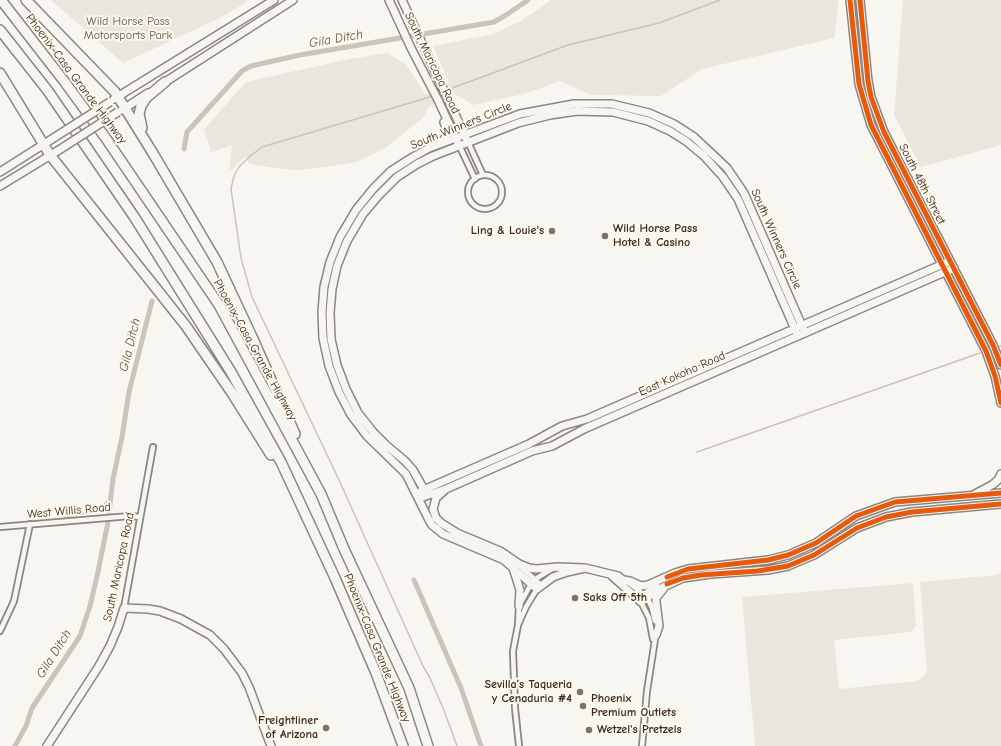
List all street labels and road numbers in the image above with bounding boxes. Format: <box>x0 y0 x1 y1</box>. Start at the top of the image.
street label: South Maricopa Road <box>401 10 463 116</box>
street label: Phoenix-Casa Grande Highway <box>22 11 130 147</box>
street label: South Winners Circle <box>408 99 514 153</box>
street label: South 48th Street <box>895 141 949 227</box>
street label: South Winners Circle <box>747 187 805 291</box>
street label: Phoenix-Casa Grande Highway <box>210 277 300 423</box>
street label: East Kokoho Road <box>636 348 728 400</box>
street label: West Willis Road <box>27 500 111 522</box>
street label: South Maricopa Road <box>100 511 138 623</box>
street label: Phoenix-Casa Grande Highway <box>341 572 413 724</box>

